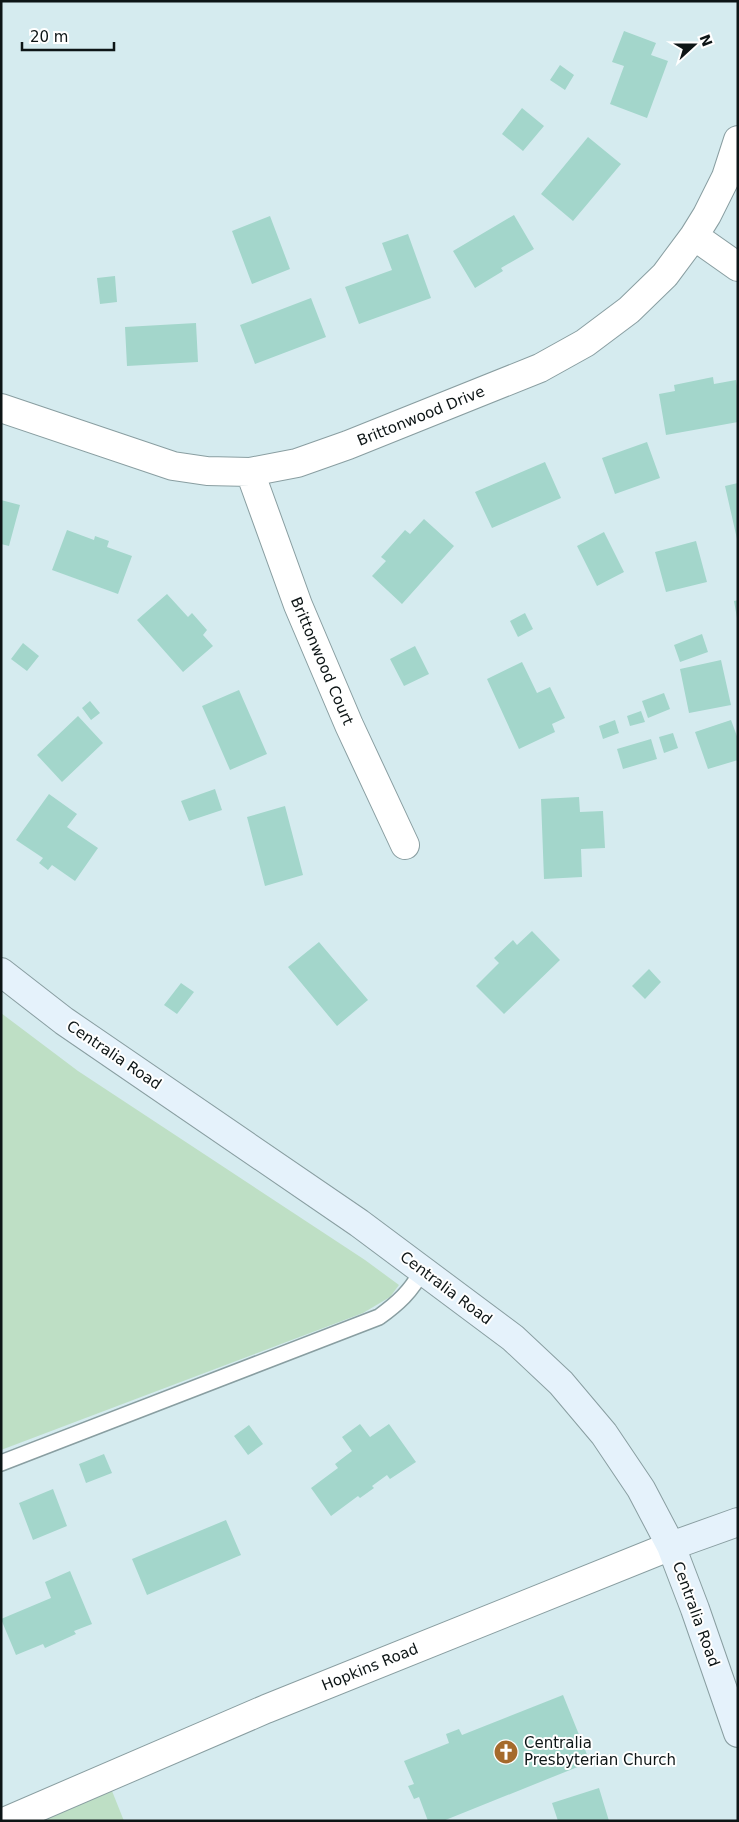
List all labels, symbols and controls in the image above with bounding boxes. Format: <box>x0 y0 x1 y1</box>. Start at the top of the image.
scale bar <box>22 20 115 52</box>
north arrow <box>669 20 719 70</box>
text: 20 m <box>30 28 68 46</box>
text: N <box>697 32 716 49</box>
street label: Brittonwood Drive <box>355 382 487 450</box>
street label: Brittonwood Court <box>287 594 357 728</box>
street label: Centralia Road <box>63 1017 165 1093</box>
street label: Centralia Road <box>397 1248 495 1328</box>
street label: Centralia Road <box>669 1559 723 1669</box>
street label: Hopkins Road <box>319 1639 421 1695</box>
place label: Centralia Presbyterian Church <box>524 1734 676 1769</box>
church icon: Centralia Presbyterian Church <box>493 1739 519 1765</box>

